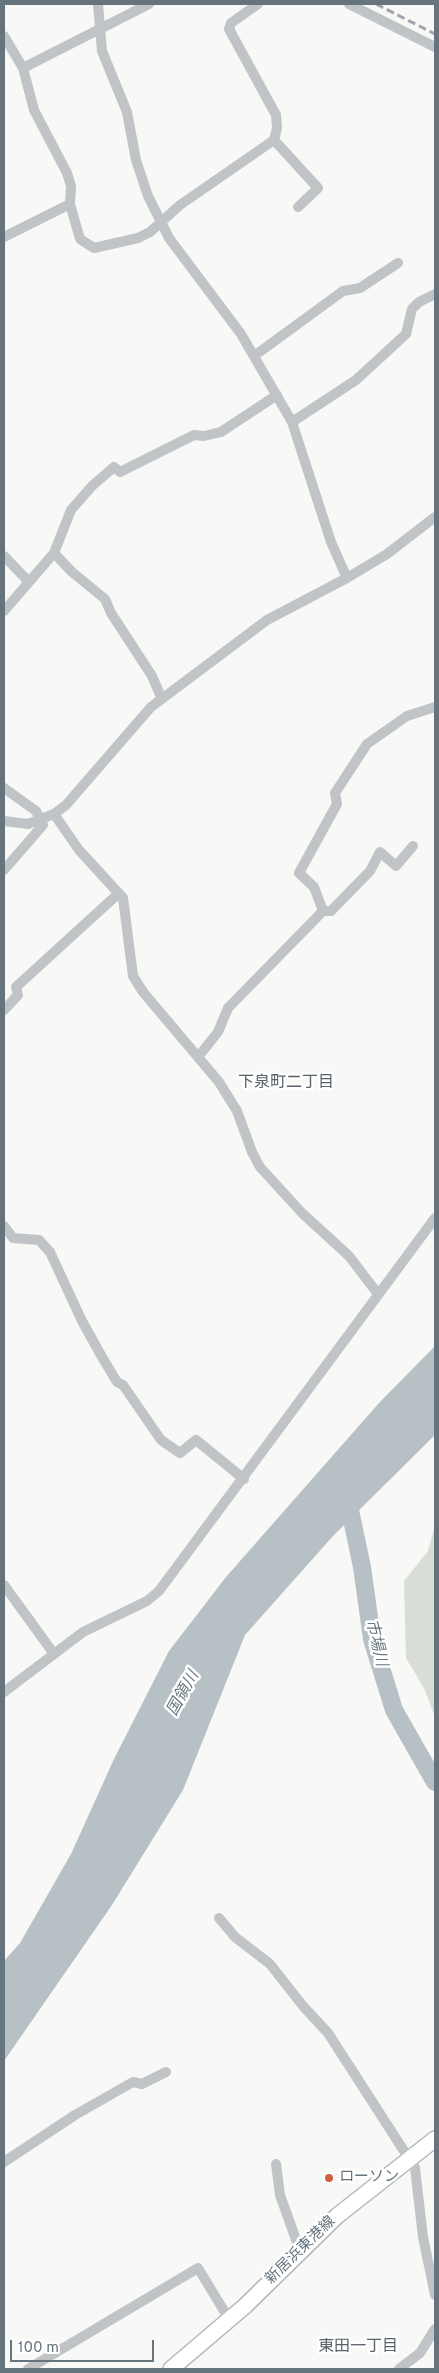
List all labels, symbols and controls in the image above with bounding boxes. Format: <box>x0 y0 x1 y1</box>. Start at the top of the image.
district label: 下泉町二丁目 <box>238 1074 334 1094</box>
water label: 市場川 <box>360 1617 390 1669</box>
water label: 国領川 <box>164 1668 204 1720</box>
place label: ローソン <box>339 2169 399 2187</box>
marker: ローソン <box>323 2172 335 2184</box>
street label: 新居浜東港線 <box>262 2213 340 2289</box>
scale bar <box>12 2330 156 2362</box>
district label: 東田一丁目 <box>318 2338 398 2358</box>
text: 100 m <box>18 2339 59 2358</box>

